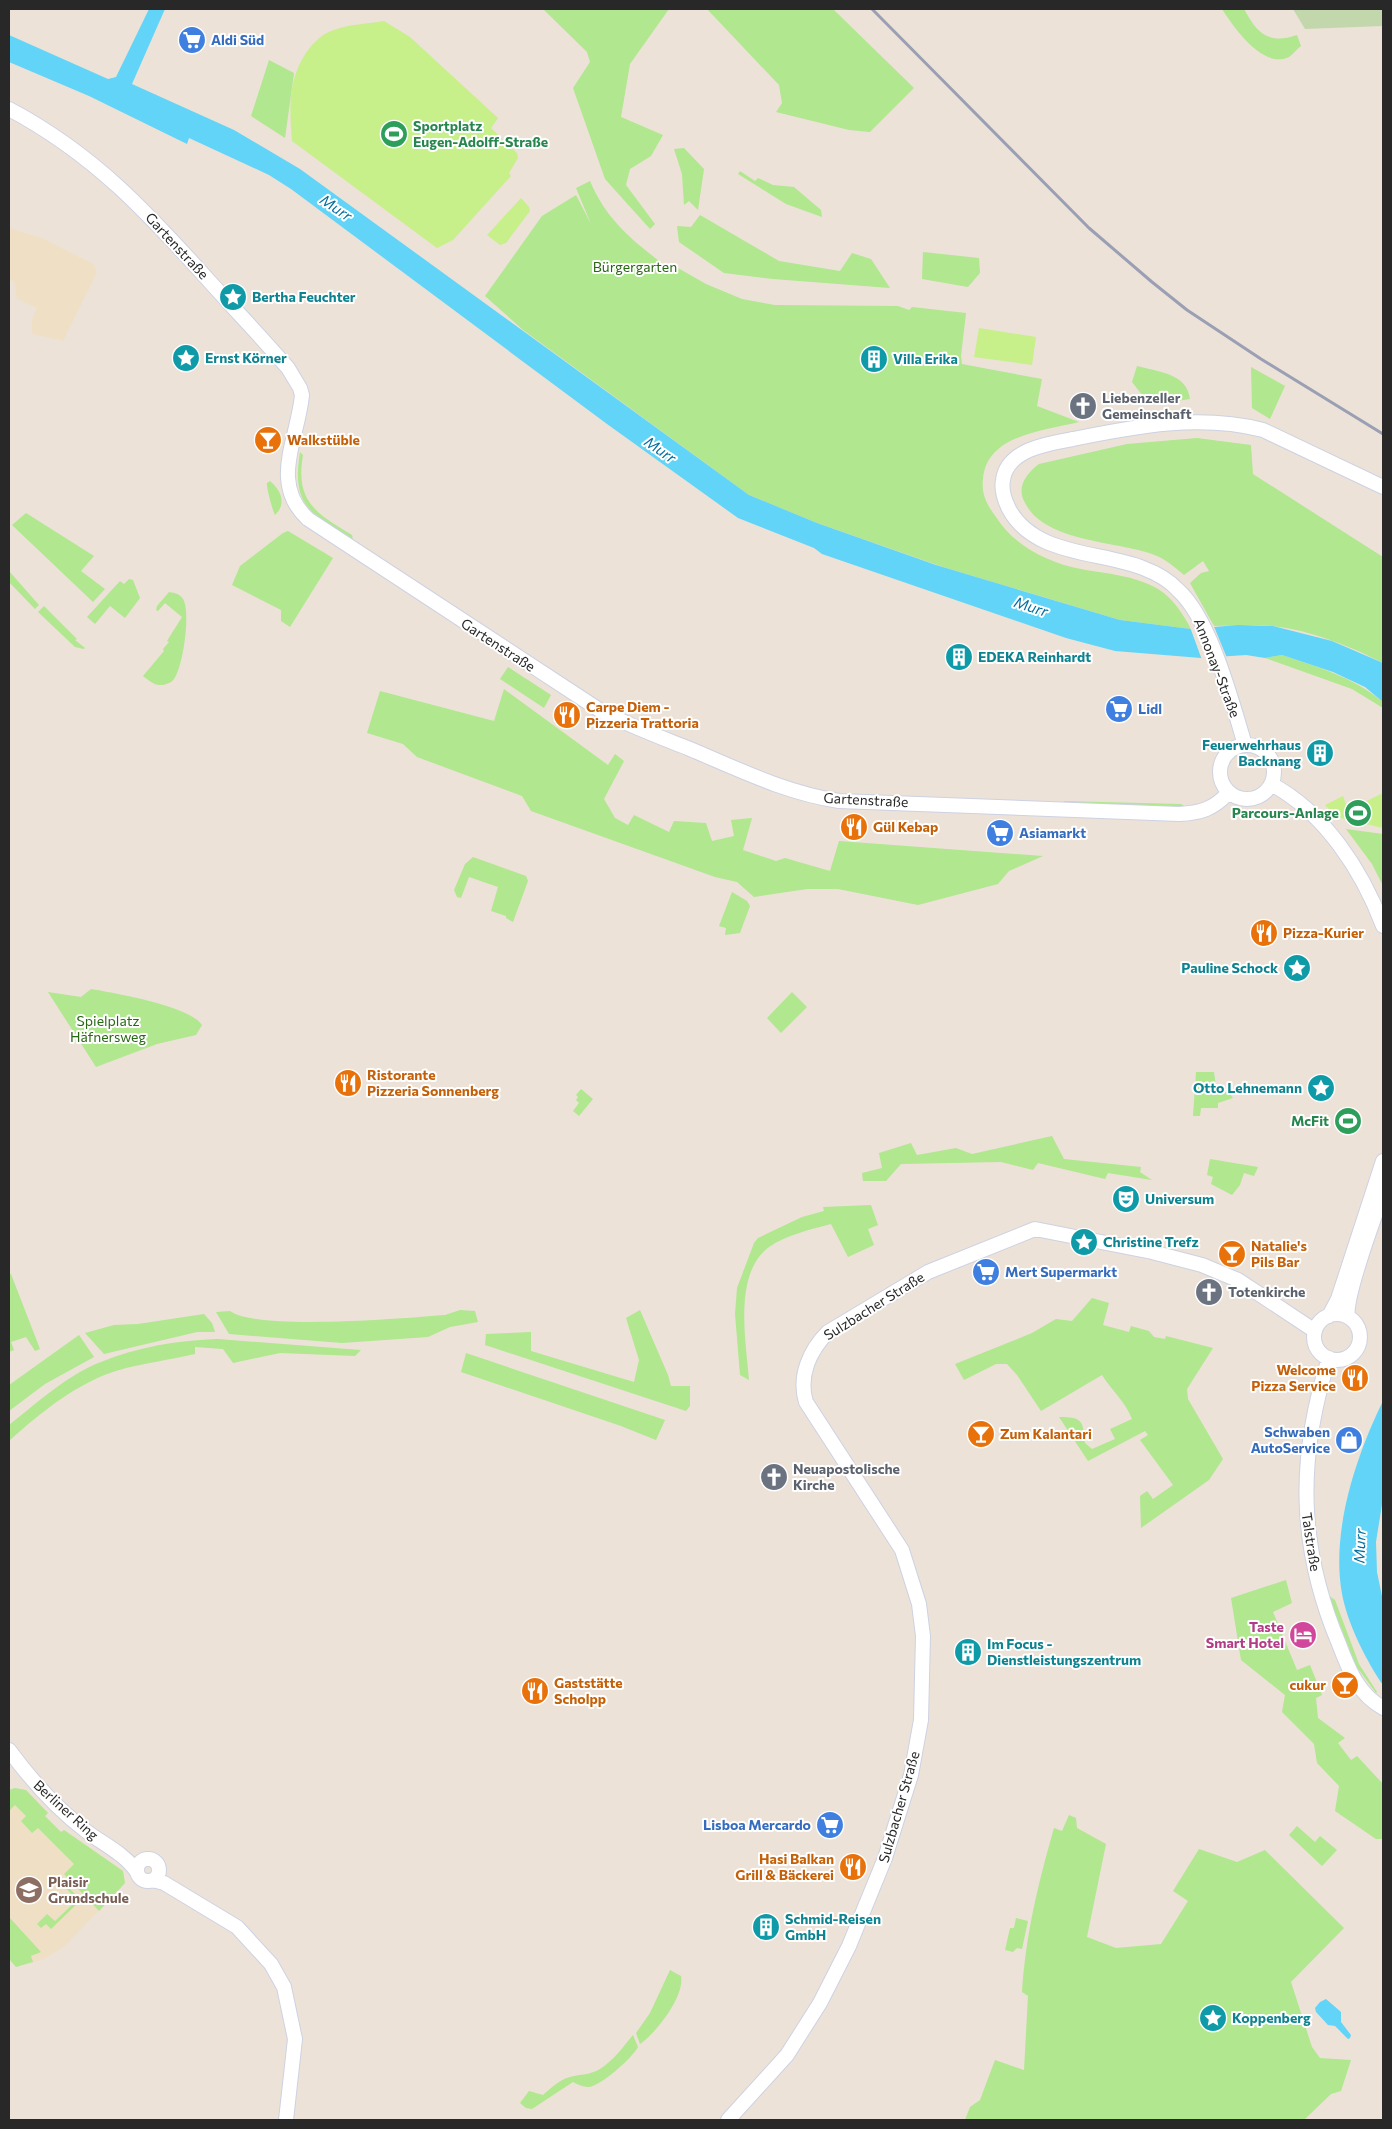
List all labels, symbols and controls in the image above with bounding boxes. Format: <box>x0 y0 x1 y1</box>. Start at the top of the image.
supermarket icon: Aldi Süd <box>177 25 207 55</box>
place label: Aldi Süd <box>211 31 264 48</box>
place label: Sportplatz Eugen-Adolff-Straße <box>413 117 548 150</box>
sports icon: Sportplatz Eugen-Adolff-Straße <box>379 119 409 149</box>
water label: Murr <box>317 190 357 225</box>
street label: Gartenstraße <box>142 209 213 283</box>
park label: Bürgergarten <box>593 258 677 275</box>
place icon: Bertha Feuchter <box>218 282 248 312</box>
place label: Bertha Feuchter <box>252 288 356 305</box>
place icon: Ernst Körner <box>171 343 201 373</box>
building icon: Villa Erika <box>859 344 889 374</box>
place label: Ernst Körner <box>205 349 287 366</box>
place label: Villa Erika <box>893 350 958 367</box>
place label: Liebenzeller Gemeinschaft <box>1102 389 1192 422</box>
church icon: Liebenzeller Gemeinschaft <box>1068 391 1098 421</box>
bar icon: Walkstüble <box>253 425 283 455</box>
place label: Walkstüble <box>287 431 360 448</box>
water label: Murr <box>641 432 681 467</box>
water label: Murr <box>1012 592 1052 620</box>
street label: Gartenstraße <box>458 614 539 675</box>
street label: Annonay-Straße <box>1191 616 1244 720</box>
building icon: EDEKA Reinhardt <box>944 642 974 672</box>
place label: EDEKA Reinhardt <box>978 648 1091 665</box>
supermarket icon: Lidl <box>1104 694 1134 724</box>
place label: Carpe Diem - Pizzeria Trattoria <box>586 698 699 731</box>
restaurant icon: Carpe Diem - Pizzeria Trattoria <box>552 700 582 730</box>
place label: Lidl <box>1138 700 1162 717</box>
place label: Feuerwehrhaus Backnang <box>1202 736 1301 769</box>
building icon: Feuerwehrhaus Backnang <box>1305 738 1335 768</box>
street label: Gartenstraße <box>823 789 909 810</box>
sports icon: Parcours-Anlage <box>1343 798 1373 828</box>
place label: Parcours-Anlage <box>1232 804 1339 821</box>
restaurant icon: Gül Kebap <box>839 812 869 842</box>
place label: Gül Kebap <box>873 818 938 835</box>
supermarket icon: Asiamarkt <box>985 818 1015 848</box>
place label: Asiamarkt <box>1019 824 1086 841</box>
restaurant icon: Pizza-Kurier <box>1249 918 1279 948</box>
place label: Pizza-Kurier <box>1283 924 1364 941</box>
place icon: Pauline Schock <box>1282 953 1312 983</box>
place label: Pauline Schock <box>1181 959 1278 976</box>
park label: Spielplatz Häfnersweg <box>70 1012 147 1045</box>
place label: Ristorante Pizzeria Sonnenberg <box>367 1066 499 1099</box>
restaurant icon: Ristorante Pizzeria Sonnenberg <box>333 1068 363 1098</box>
place icon: Otto Lehnemann <box>1306 1073 1336 1103</box>
place label: Otto Lehnemann <box>1193 1079 1302 1096</box>
sports icon: McFit <box>1333 1106 1363 1136</box>
place label: McFit <box>1291 1112 1329 1129</box>
theatre icon: Universum <box>1111 1184 1141 1214</box>
place label: Universum <box>1145 1190 1214 1207</box>
place icon: Christine Trefz <box>1069 1227 1099 1257</box>
place label: Christine Trefz <box>1103 1233 1199 1250</box>
place label: Natalie's Pils Bar <box>1251 1237 1307 1270</box>
bar icon: Natalie's Pils Bar <box>1217 1239 1247 1269</box>
supermarket icon: Mert Supermarkt <box>971 1257 1001 1287</box>
place label: Mert Supermarkt <box>1005 1263 1117 1280</box>
street label: Sulzbacher Straße <box>820 1268 927 1343</box>
church icon: Totenkirche <box>1194 1277 1224 1307</box>
place label: Totenkirche <box>1228 1283 1305 1300</box>
place label: Welcome Pizza Service <box>1251 1361 1336 1394</box>
restaurant icon: Welcome Pizza Service <box>1340 1363 1370 1393</box>
bar icon: Zum Kalantari <box>966 1419 996 1449</box>
place label: Schwaben AutoService <box>1251 1423 1330 1456</box>
place label: Zum Kalantari <box>1000 1425 1092 1442</box>
shop icon: Schwaben AutoService <box>1334 1425 1364 1455</box>
place label: Neuapostolische Kirche <box>793 1460 900 1493</box>
church icon: Neuapostolische Kirche <box>759 1462 789 1492</box>
street label: Talstraße <box>1298 1511 1325 1573</box>
water label: Murr <box>1349 1527 1369 1564</box>
place label: Taste Smart Hotel <box>1206 1618 1284 1651</box>
hotel icon: Taste Smart Hotel <box>1288 1620 1318 1650</box>
place label: Im Focus - Dienstleistungszentrum <box>987 1635 1141 1668</box>
building icon: Im Focus - Dienstleistungszentrum <box>953 1637 983 1667</box>
bar icon: cukur <box>1330 1670 1360 1700</box>
place label: Gaststätte Scholpp <box>554 1674 623 1707</box>
restaurant icon: Gaststätte Scholpp <box>520 1676 550 1706</box>
place label: cukur <box>1289 1676 1326 1693</box>
street label: Sulzbacher Straße <box>874 1749 923 1865</box>
street label: Berliner Ring <box>30 1776 103 1843</box>
supermarket icon: Lisboa Mercardo <box>815 1810 845 1840</box>
place label: Lisboa Mercardo <box>703 1816 811 1833</box>
place label: Hasi Balkan Grill & Bäckerei <box>735 1850 834 1883</box>
restaurant icon: Hasi Balkan Grill & Bäckerei <box>838 1852 868 1882</box>
place label: Plaisir Grundschule <box>48 1873 129 1906</box>
school or university icon: Plaisir Grundschule <box>14 1875 44 1905</box>
place label: Schmid-Reisen GmbH <box>785 1910 881 1943</box>
building icon: Schmid-Reisen GmbH <box>751 1912 781 1942</box>
place icon: Koppenberg <box>1198 2003 1228 2033</box>
place label: Koppenberg <box>1232 2009 1311 2026</box>

